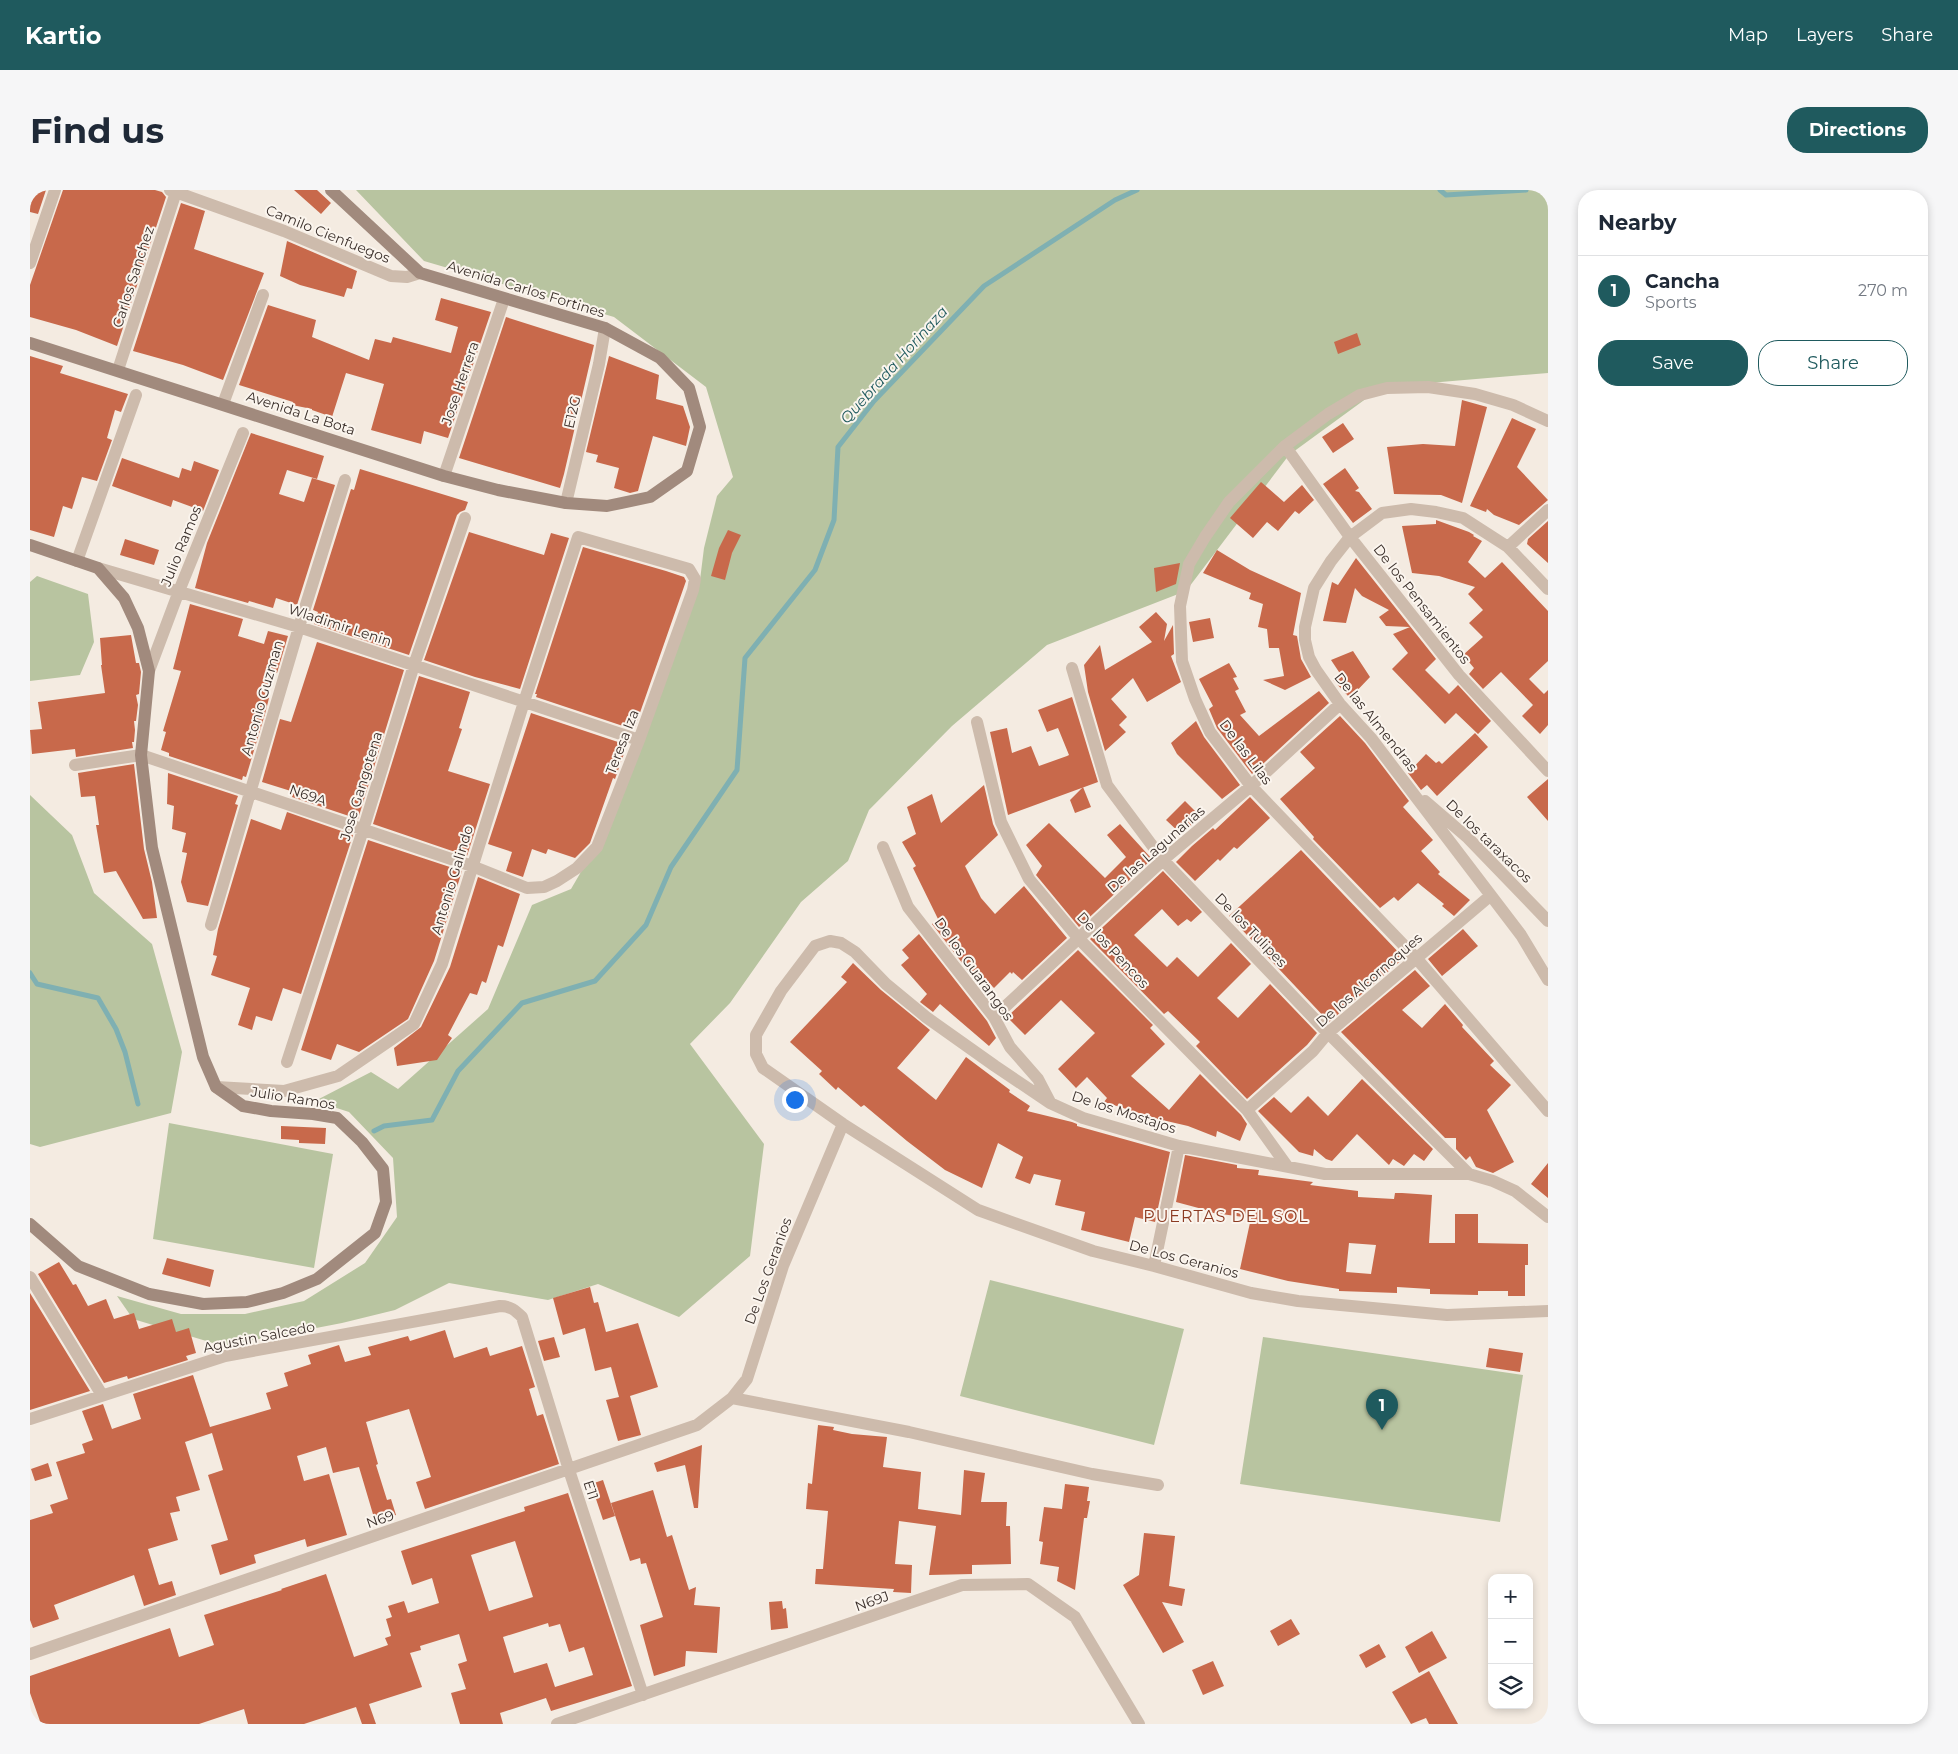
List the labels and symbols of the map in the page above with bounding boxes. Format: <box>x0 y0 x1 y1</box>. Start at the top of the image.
street label: Camilo Cienfuegos <box>263 201 393 267</box>
street label: Carlos Sanchez <box>108 224 158 330</box>
street label: Avenida Carlos Fortines <box>445 256 607 322</box>
water label: Quebrada Horinaza <box>836 302 951 427</box>
street label: Jose Herrera <box>437 339 483 428</box>
street label: Avenida La Bota <box>244 387 358 439</box>
street label: E12G <box>559 394 585 430</box>
street label: Julio Ramos <box>156 503 205 590</box>
street label: De los Pensamientos <box>1370 540 1475 668</box>
street label: Wladimir Lenin <box>286 600 394 650</box>
street label: Antonio Guzman <box>237 638 287 758</box>
street label: De las Almendras <box>1330 669 1422 775</box>
street label: Teresa Iza <box>601 707 643 777</box>
street label: De las Lilas <box>1216 716 1276 788</box>
street label: Jose Gangotena <box>336 729 386 844</box>
street label: N69A <box>287 780 330 810</box>
street label: De los taraxacos <box>1442 795 1536 887</box>
street label: De las Lagunarias <box>1103 801 1209 896</box>
street label: Antonio Galindo <box>427 823 477 937</box>
street label: De los Tulipes <box>1211 889 1291 971</box>
street label: De los Pencos <box>1073 908 1153 992</box>
street label: De los Guarangos <box>931 914 1018 1024</box>
street label: De los Alcornoques <box>1312 929 1426 1031</box>
street label: Julio Ramos <box>249 1082 337 1114</box>
your location <box>782 1087 808 1113</box>
street label: De los Mostajos <box>1069 1087 1179 1137</box>
district label: PUERTAS DEL SOL <box>1143 1207 1309 1226</box>
street label: De Los Geranios <box>740 1215 796 1327</box>
street label: De Los Geranios <box>1127 1236 1241 1282</box>
street label: Agustin Salcedo <box>202 1317 317 1357</box>
pin: 1 <box>1366 1389 1398 1430</box>
street label: E11 <box>579 1478 603 1502</box>
street label: N69 <box>364 1506 396 1532</box>
street label: N69J <box>852 1587 892 1615</box>

